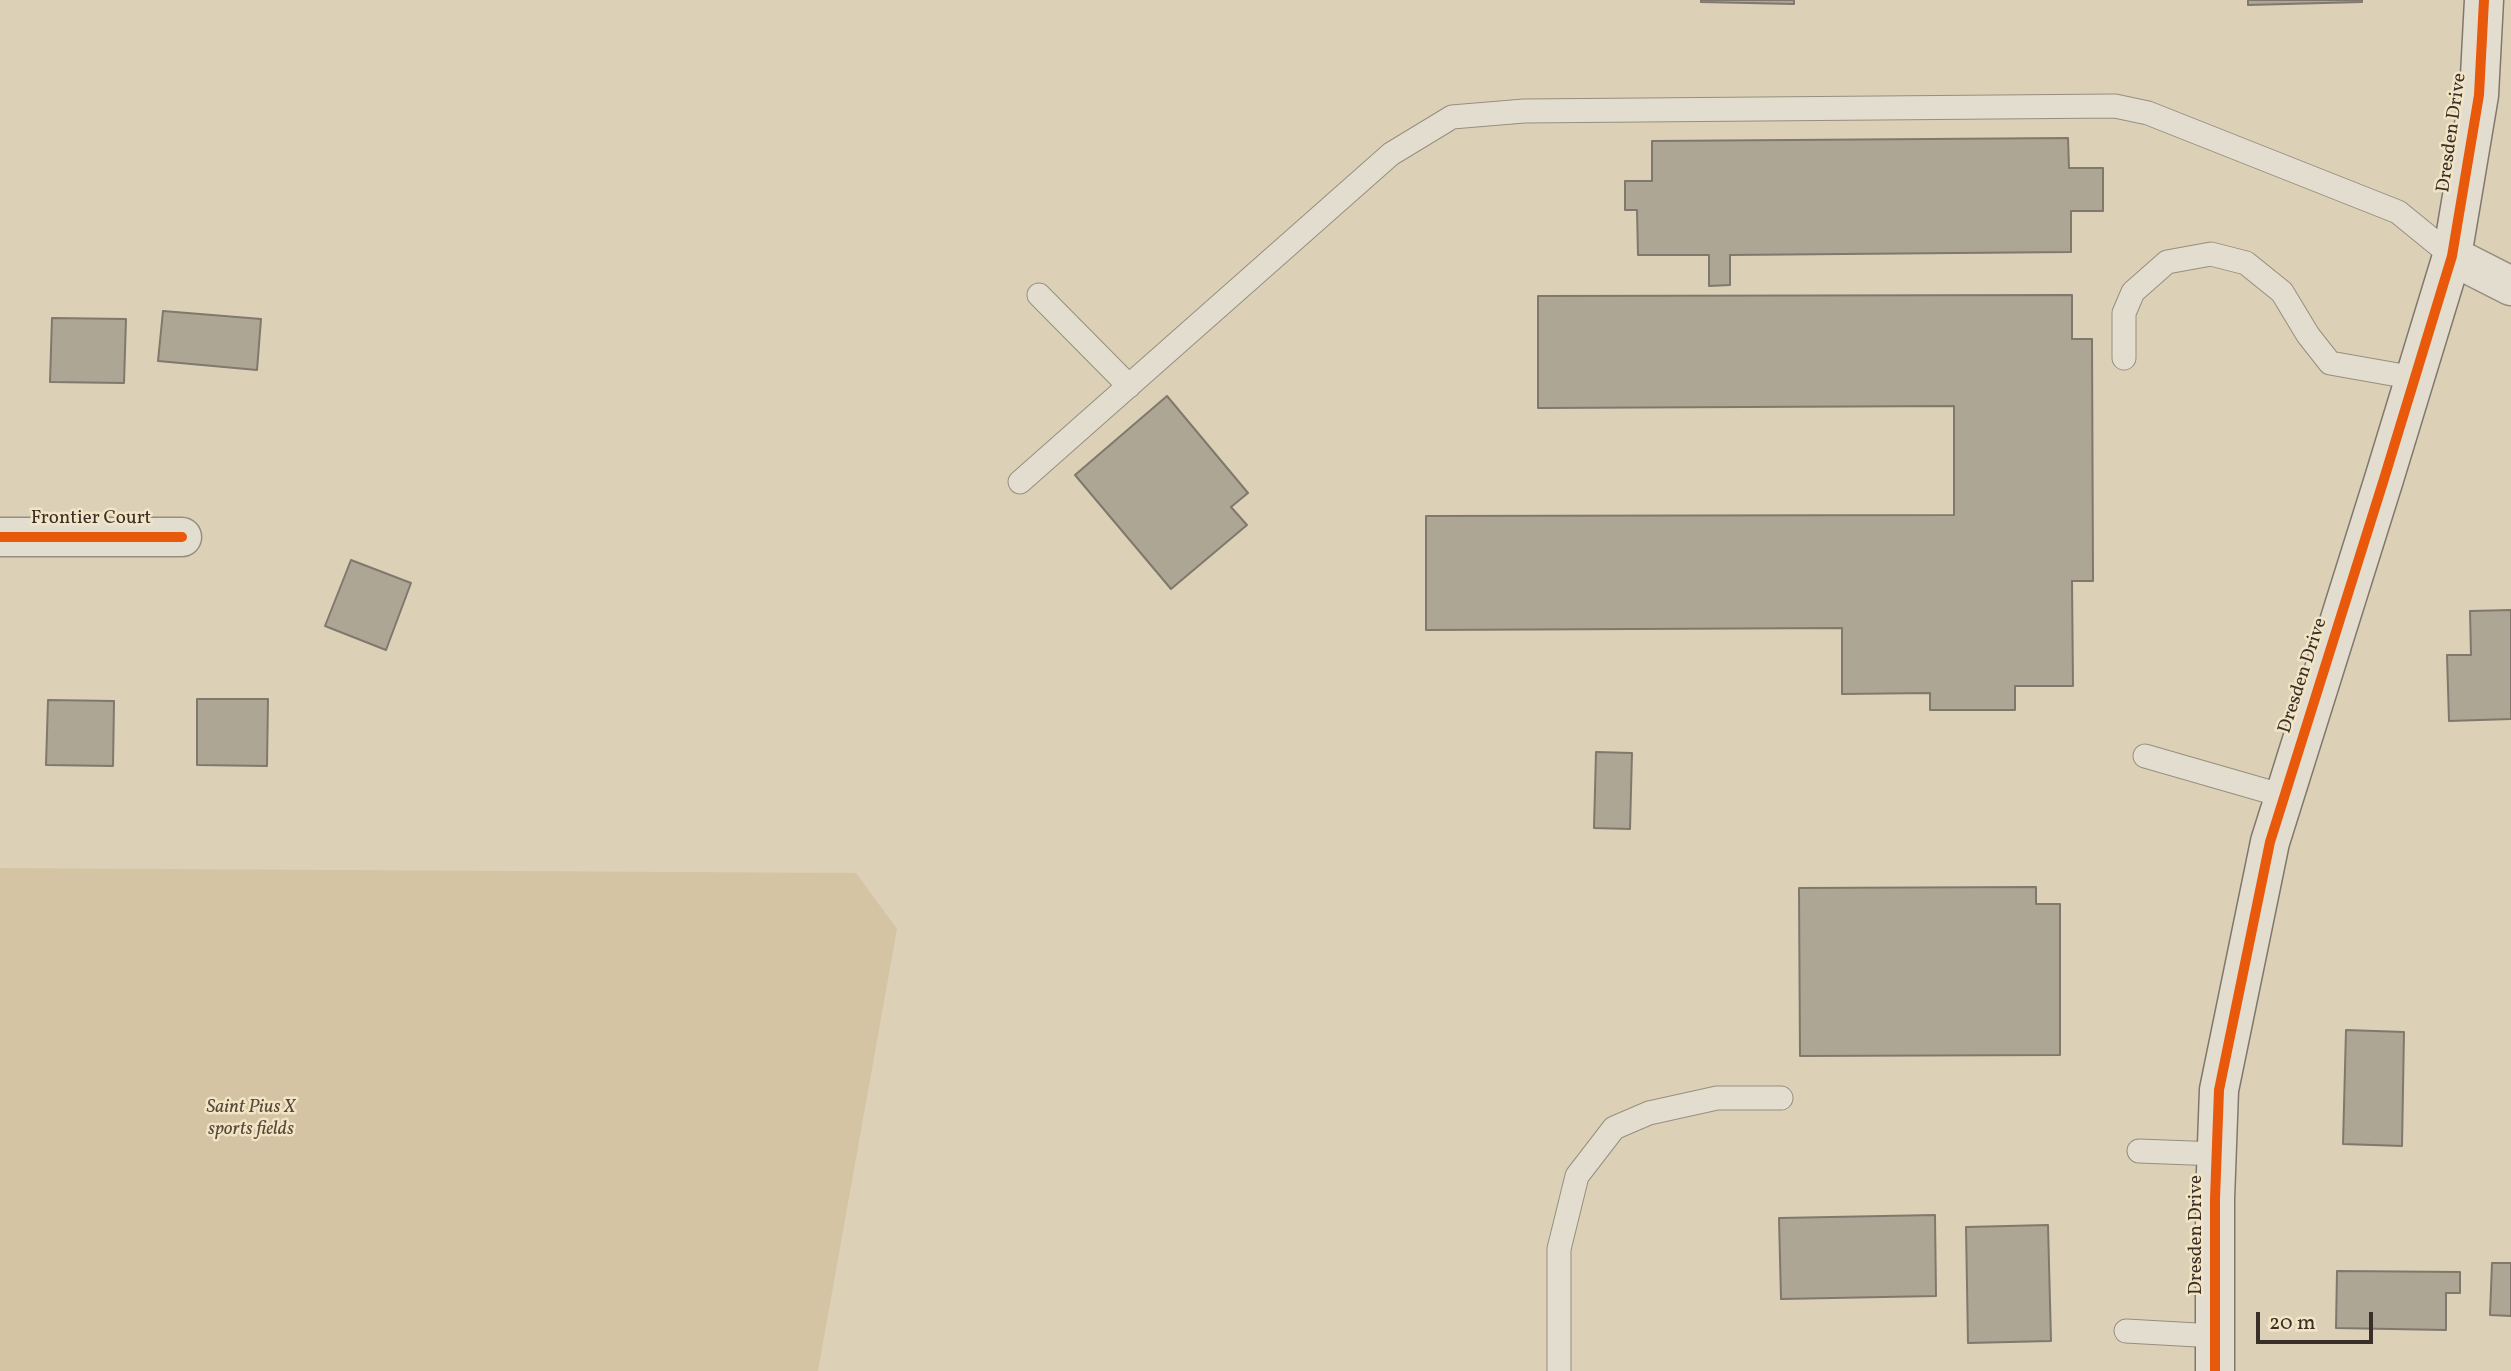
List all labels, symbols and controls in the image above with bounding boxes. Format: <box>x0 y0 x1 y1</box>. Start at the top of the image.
street label: Dresden Drive <box>2433 72 2473 194</box>
street label: Frontier Court <box>31 509 151 531</box>
street label: Dresden Drive <box>2275 615 2333 737</box>
park label: Saint Pius X sports fields <box>206 1098 296 1142</box>
street label: Dresden Drive <box>2187 1175 2209 1295</box>
scale bar <box>2259 1298 2376 1342</box>
text: 20 m <box>2269 1309 2315 1338</box>

